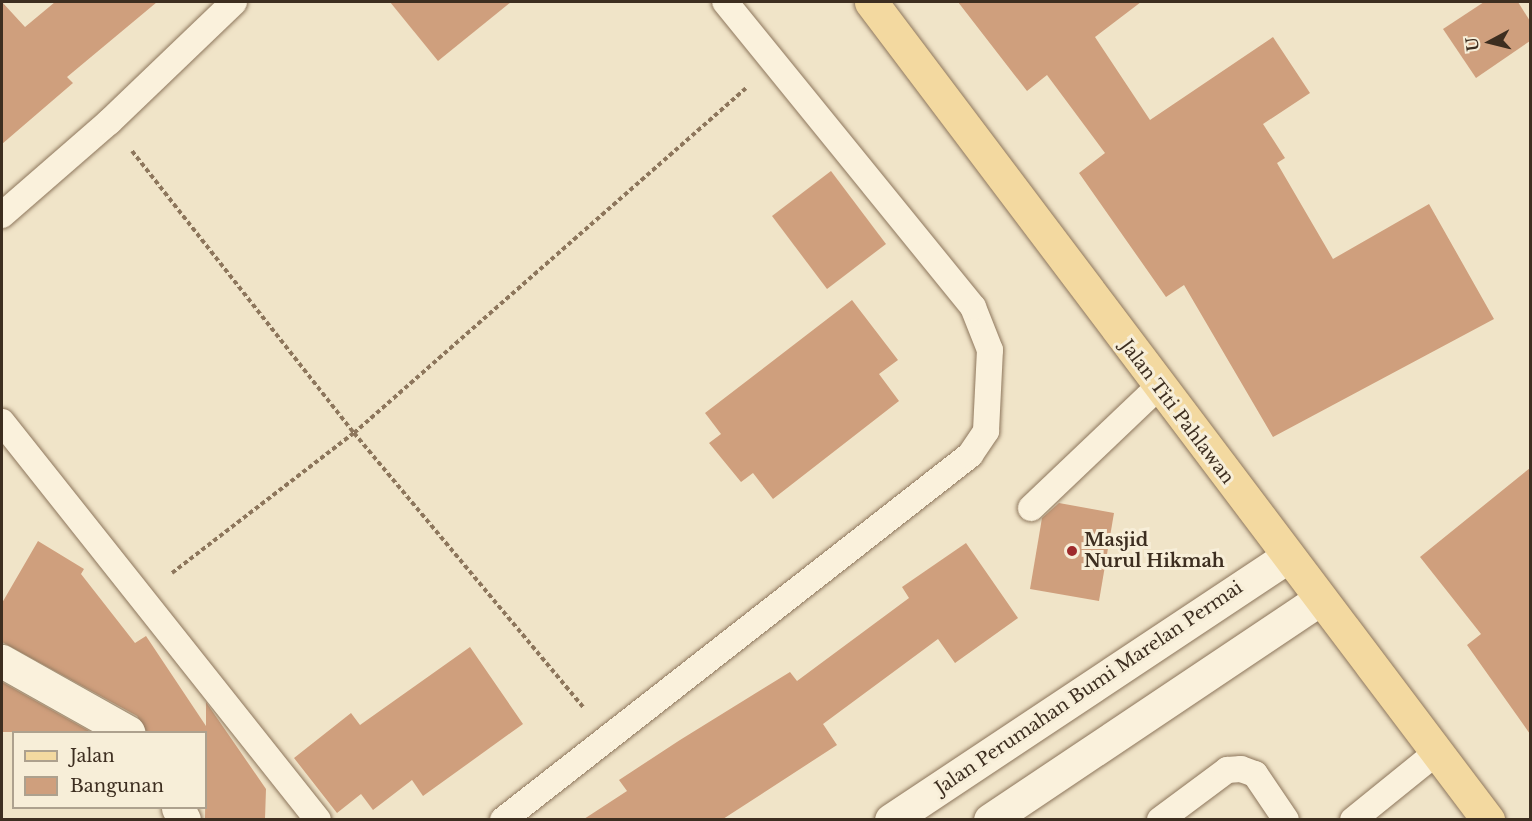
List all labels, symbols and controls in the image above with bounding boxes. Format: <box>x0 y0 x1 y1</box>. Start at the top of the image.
north arrow <box>1460 12 1520 72</box>
text: U <box>1461 36 1483 52</box>
street label: Jalan Titi Pahlawan <box>1116 335 1238 489</box>
place label: Masjid Nurul Hikmah <box>1084 530 1225 572</box>
marker: Masjid Nurul Hikmah <box>1065 544 1079 558</box>
street label: Jalan Perumahan Bumi Marelan Permai <box>931 577 1247 799</box>
legend <box>12 731 207 809</box>
text: Jalan <box>70 745 115 767</box>
text: Bangunan <box>70 775 164 797</box>

